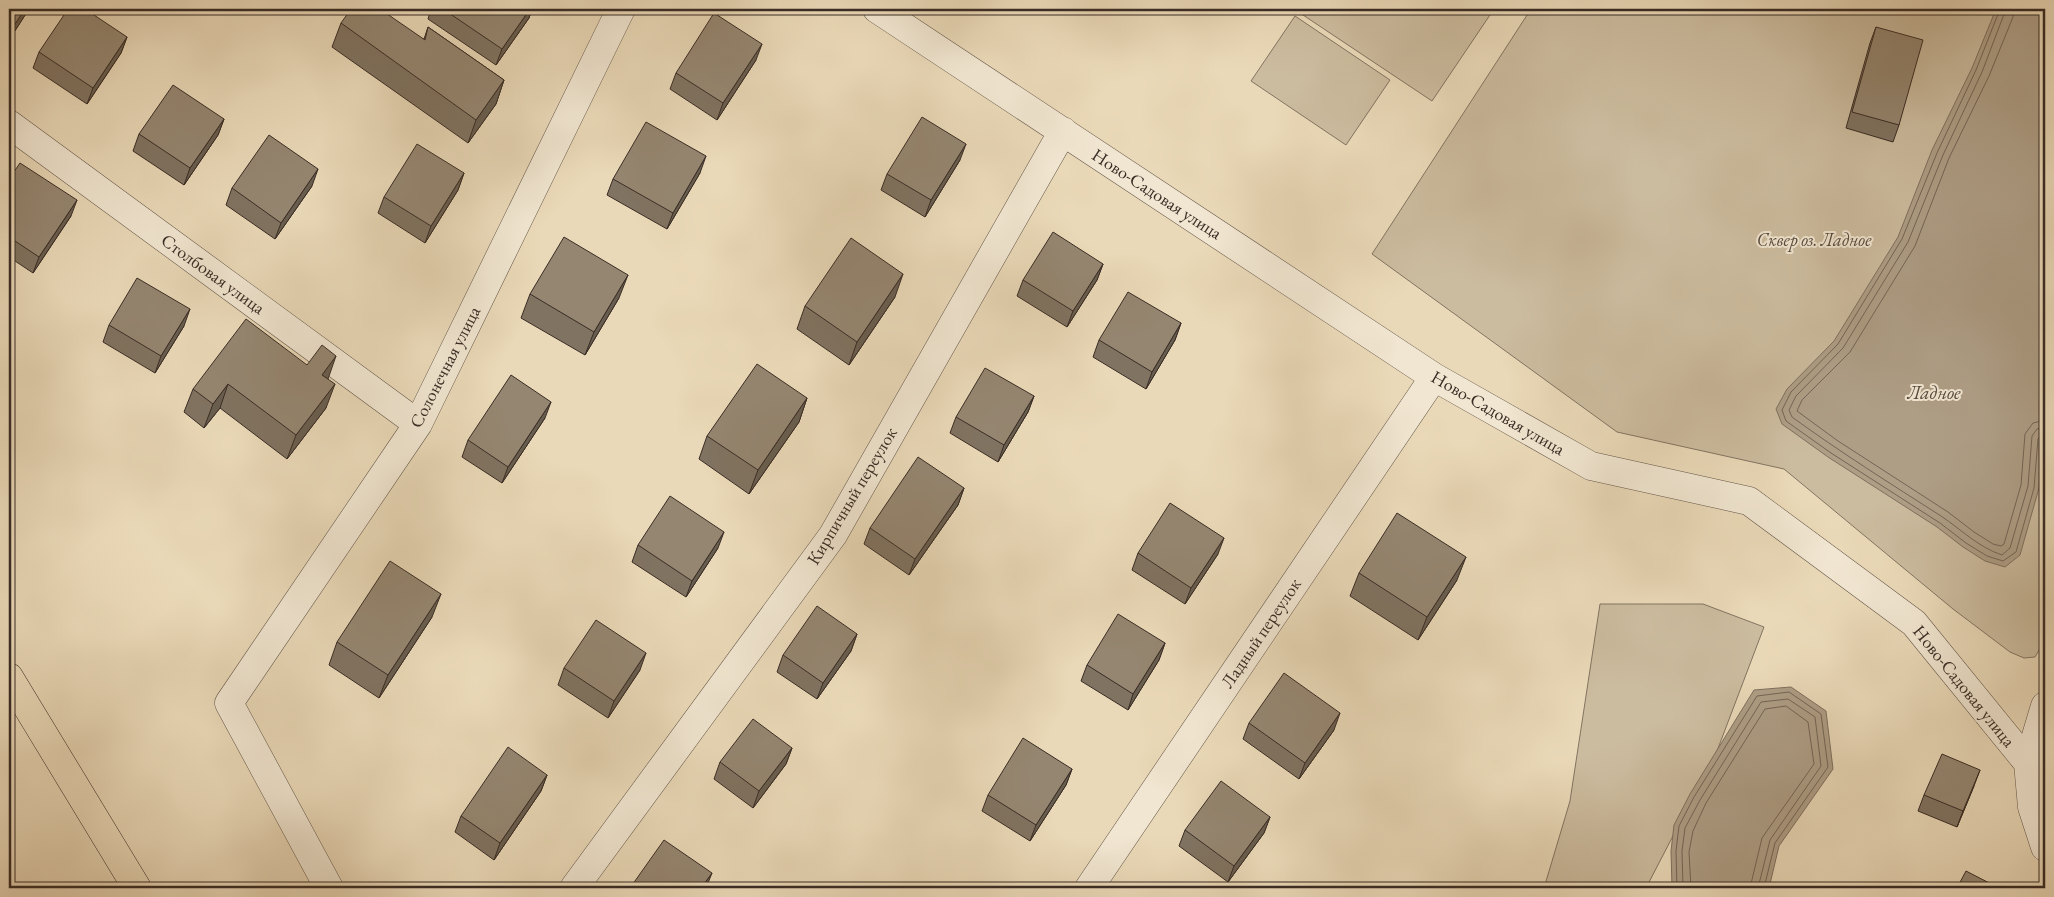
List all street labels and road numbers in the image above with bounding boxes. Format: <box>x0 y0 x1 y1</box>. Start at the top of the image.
street label: Ново-Садовая улица <box>1088 143 1227 245</box>
street label: Столбовая улица <box>157 228 271 320</box>
street label: Солонечная улица <box>404 301 485 431</box>
street label: Ново-Садовая улица <box>1427 365 1570 461</box>
street label: Кирпичный переулок <box>801 422 902 569</box>
street label: Ладный переулок <box>1215 573 1306 692</box>
street label: Ново-Садовая улица <box>1908 620 2021 752</box>

